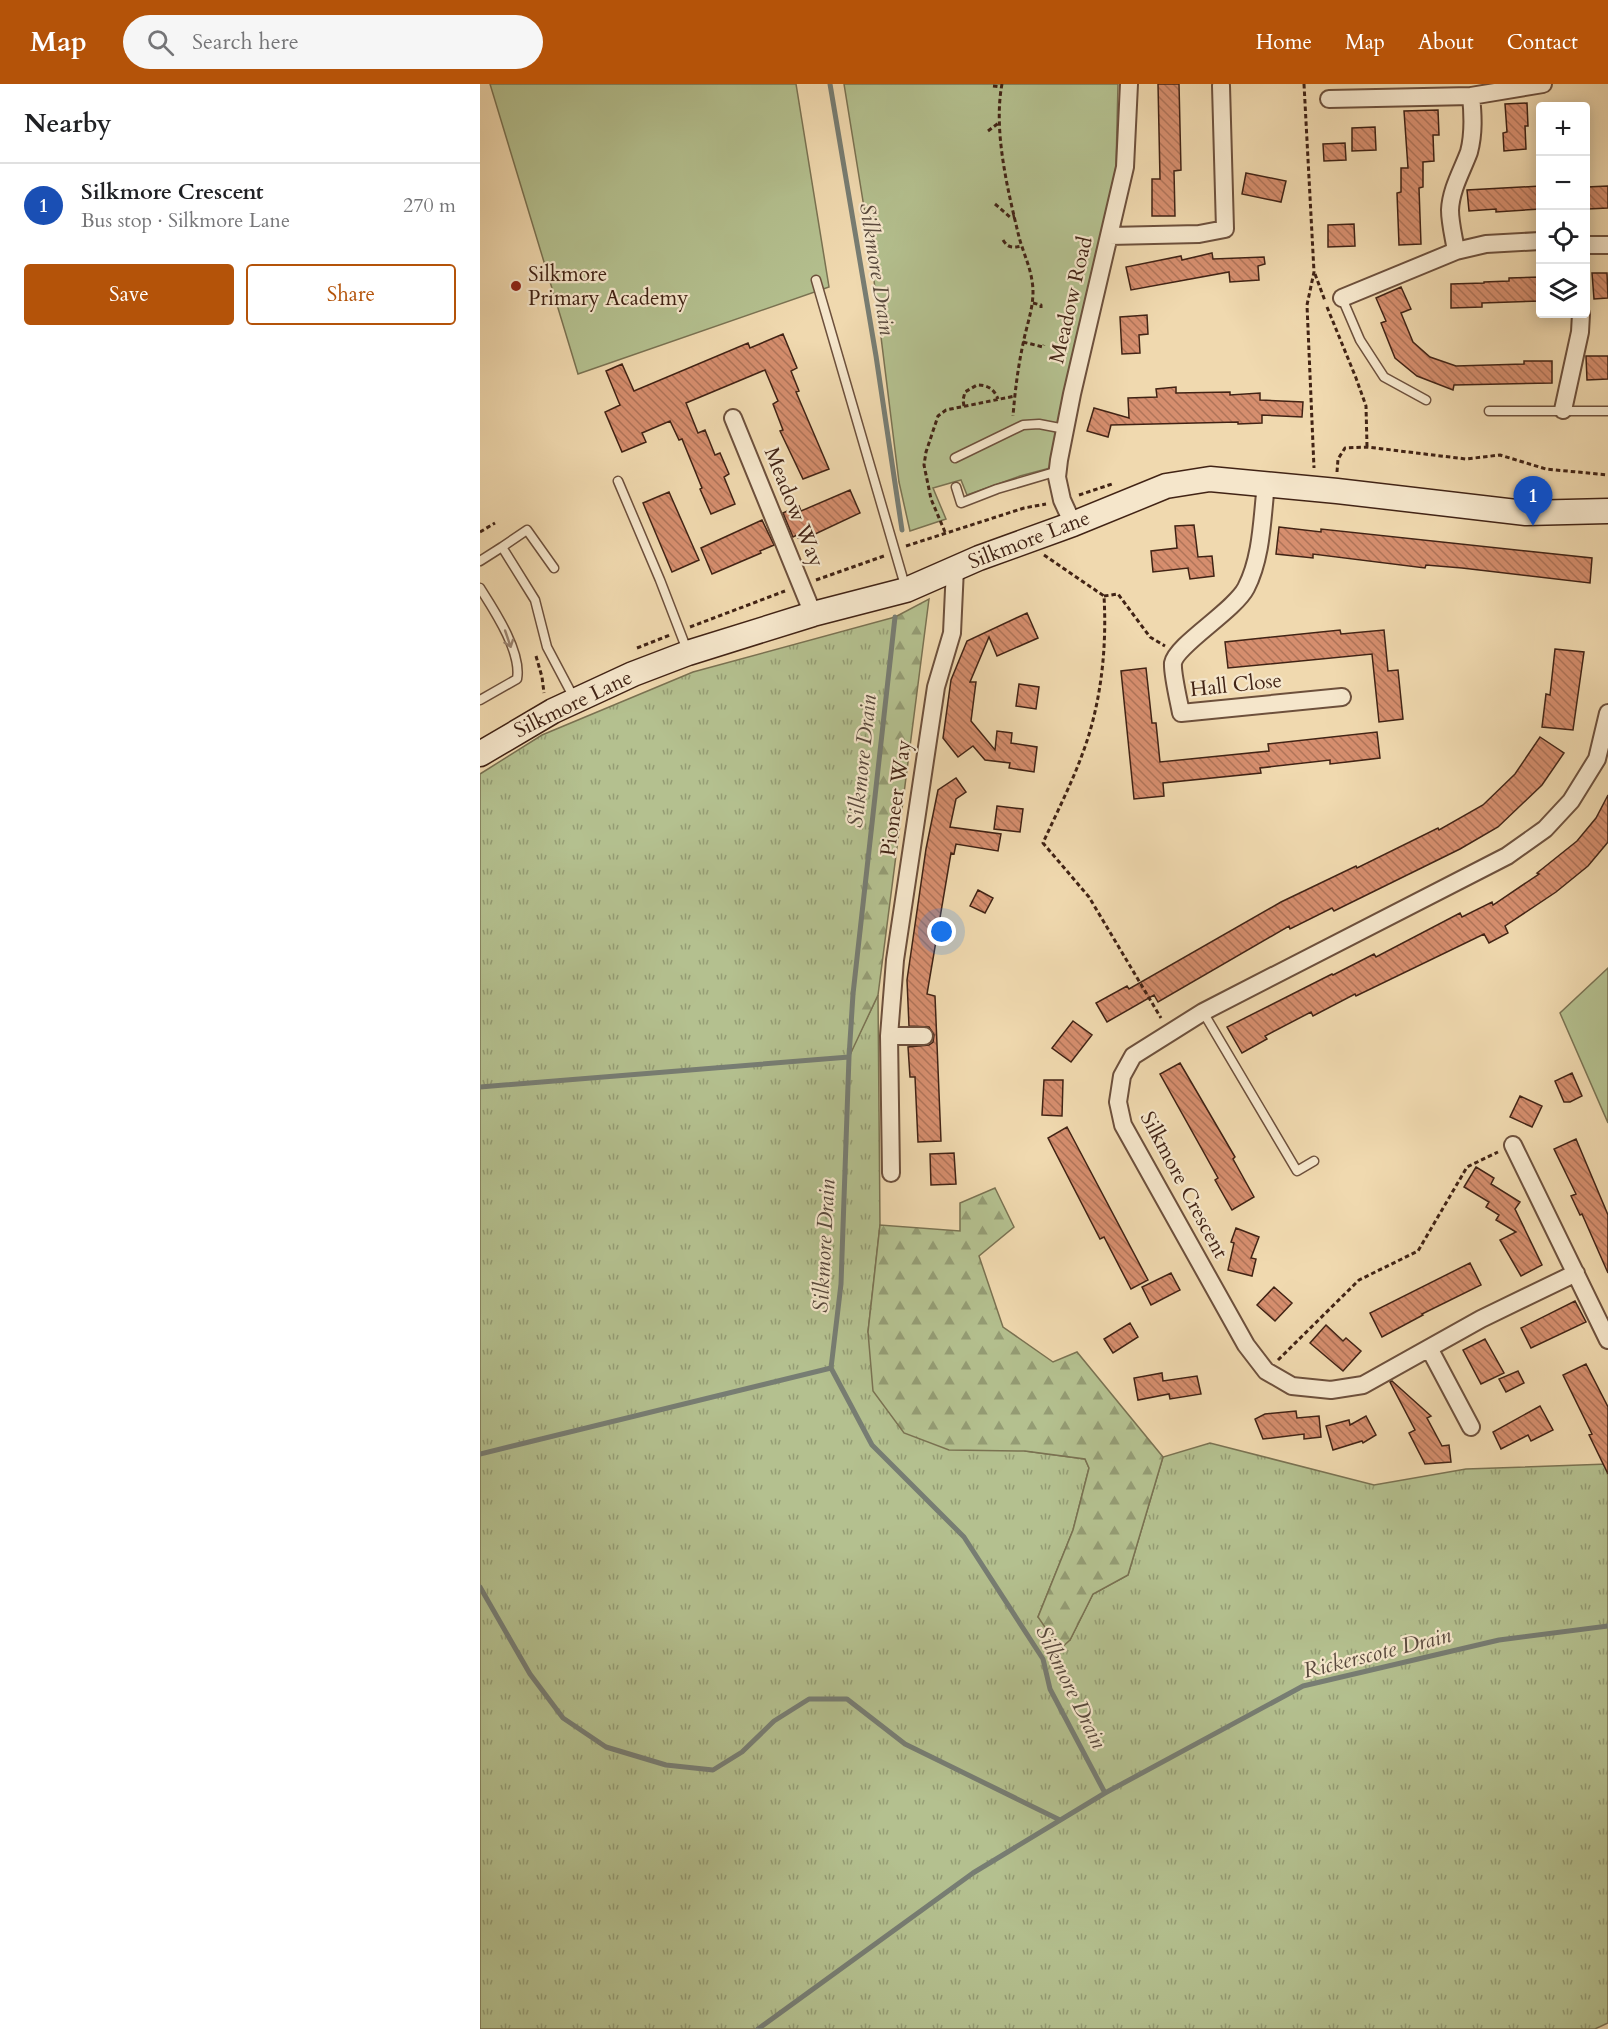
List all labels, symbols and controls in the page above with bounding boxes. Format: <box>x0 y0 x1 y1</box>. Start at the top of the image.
search box <box>123 15 543 69</box>
text: Map <box>30 23 87 61</box>
icon: search <box>144 26 177 59</box>
text: Search here <box>192 27 299 57</box>
text: Home <box>1256 28 1312 57</box>
text: Map <box>1345 28 1385 57</box>
text: About <box>1418 28 1474 57</box>
text: Contact <box>1507 28 1578 57</box>
map controls <box>1536 102 1590 318</box>
button: + <box>1536 102 1590 156</box>
text: Nearby <box>24 106 112 141</box>
button: − <box>1536 156 1590 210</box>
text: Silkmore Crescent <box>81 177 264 207</box>
text: 1 <box>38 192 49 219</box>
text: 270 m <box>403 192 456 219</box>
water label: Silkmore Drain <box>852 201 902 338</box>
text: Bus stop · Silkmore Lane <box>81 207 290 234</box>
button: locate <box>1536 210 1590 264</box>
street label: Meadow Road <box>1042 234 1100 366</box>
place label: Silkmore Primary Academy <box>528 260 688 313</box>
button: Save <box>24 264 234 325</box>
button: Share <box>246 264 456 325</box>
button: layers <box>1536 264 1590 318</box>
marker: Silkmore Primary Academy <box>509 279 523 293</box>
street label: Meadow Way <box>757 443 831 571</box>
pin: 1 <box>1514 476 1552 526</box>
street label: Silkmore Lane <box>964 503 1094 577</box>
one-way arrow <box>504 629 515 648</box>
street label: Silkmore Lane <box>509 663 637 745</box>
street label: Hall Close <box>1189 666 1283 704</box>
water label: Silkmore Drain <box>840 693 884 829</box>
street label: Pioneer Way <box>873 738 919 858</box>
your location <box>927 917 956 946</box>
street label: Silkmore Crescent <box>1133 1106 1235 1264</box>
water label: Silkmore Drain <box>806 1178 842 1313</box>
water label: Silkmore Drain <box>1028 1620 1114 1754</box>
water label: Rickerscote Drain <box>1300 1620 1454 1686</box>

